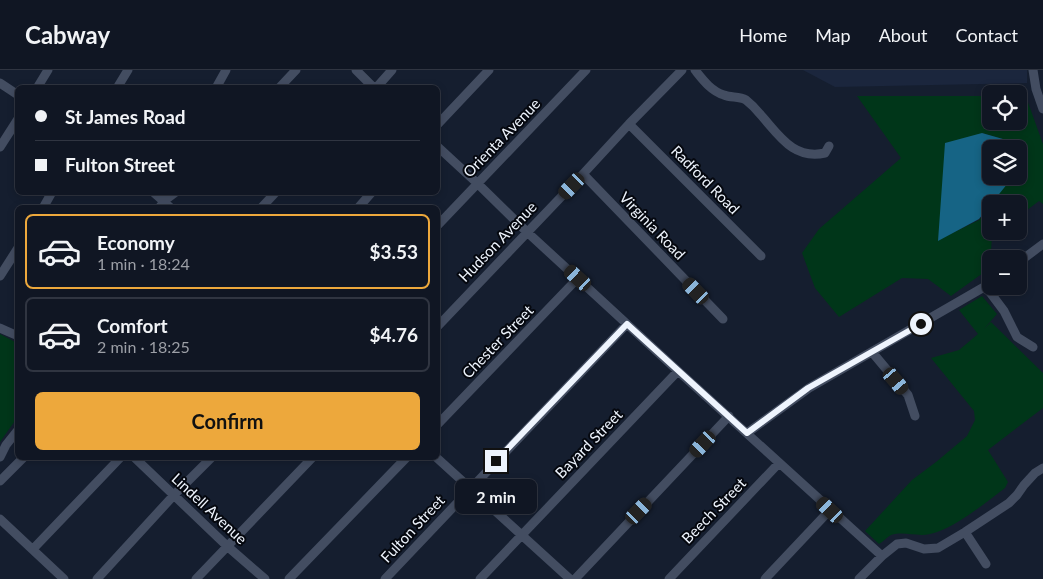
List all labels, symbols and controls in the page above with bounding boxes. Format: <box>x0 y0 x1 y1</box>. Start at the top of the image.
text: Cabway <box>25 20 110 49</box>
text: Home <box>739 24 787 46</box>
text: Map <box>815 24 851 46</box>
text: About <box>879 24 928 46</box>
text: Contact <box>956 24 1018 46</box>
map controls <box>982 85 1027 295</box>
button: locate <box>982 85 1027 130</box>
street label: Orienta Avenue <box>459 94 544 181</box>
text: St James Road <box>65 105 186 128</box>
button: layers <box>982 140 1027 185</box>
street label: Radford Road <box>668 141 744 217</box>
text: Fulton Street <box>65 153 175 176</box>
car <box>556 170 587 202</box>
street label: Virginia Road <box>616 188 689 263</box>
button: + <box>982 195 1027 240</box>
street label: Hudson Avenue <box>455 197 540 285</box>
icon: car <box>37 229 82 274</box>
text: Economy <box>97 231 175 254</box>
text: $3.53 <box>369 240 418 263</box>
button: − <box>982 250 1027 295</box>
text: 1 min · 18:24 <box>97 254 190 273</box>
car <box>561 262 594 294</box>
car <box>680 275 711 307</box>
street label: Chester Street <box>458 301 537 382</box>
icon: car <box>37 312 82 357</box>
route start <box>910 313 932 335</box>
text: Comfort <box>97 314 168 337</box>
text: $4.76 <box>369 323 418 346</box>
text: 2 min · 18:25 <box>97 337 190 356</box>
car <box>880 365 911 397</box>
button: Confirm <box>35 392 420 450</box>
street label: Bayard Street <box>551 405 626 481</box>
car <box>687 428 718 460</box>
route end <box>485 450 507 472</box>
street label: Lindell Avenue <box>168 469 251 548</box>
street label: Beech Street <box>678 473 749 547</box>
callout: 2 min <box>455 478 537 514</box>
text: 2 min <box>476 487 516 506</box>
street label: Fulton Street <box>377 491 448 566</box>
car <box>813 494 846 526</box>
car <box>623 495 654 527</box>

